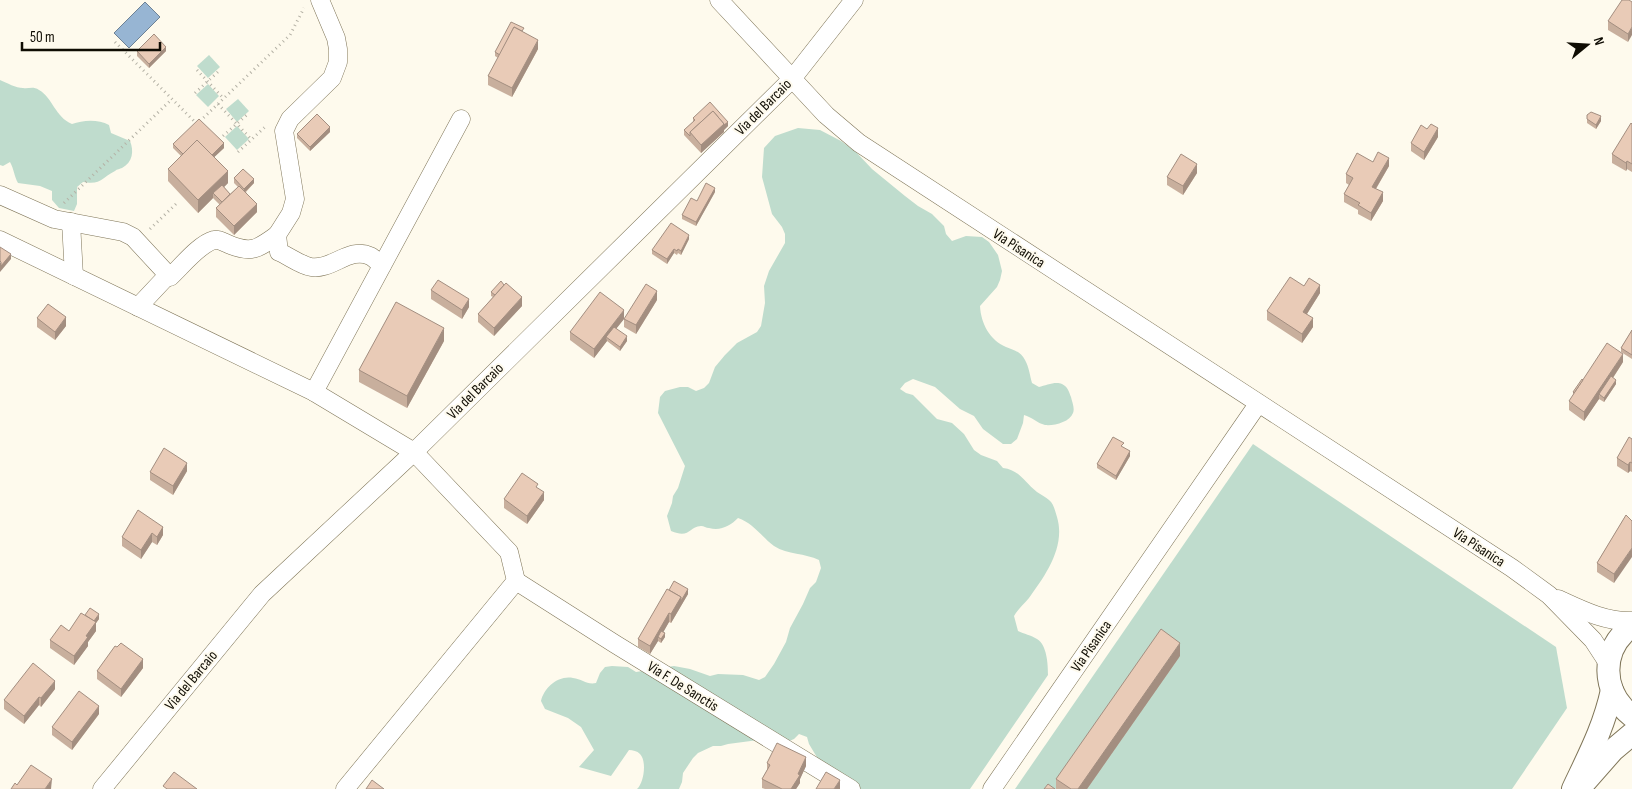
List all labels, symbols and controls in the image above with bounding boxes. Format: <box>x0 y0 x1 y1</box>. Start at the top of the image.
scale bar <box>22 20 160 52</box>
north arrow <box>1562 20 1612 70</box>
text: 50 m <box>30 28 55 47</box>
text: N <box>1590 35 1608 47</box>
street label: Via del Barcaio <box>731 75 796 140</box>
street label: Via Pisanica <box>989 224 1049 272</box>
street label: Via del Barcaio <box>443 359 508 424</box>
street label: Via Pisanica <box>1449 523 1509 571</box>
street label: Via Pisanica <box>1067 617 1116 676</box>
street label: Via del Barcaio <box>161 647 222 714</box>
street label: Via F. De Sanctis <box>644 657 722 716</box>

